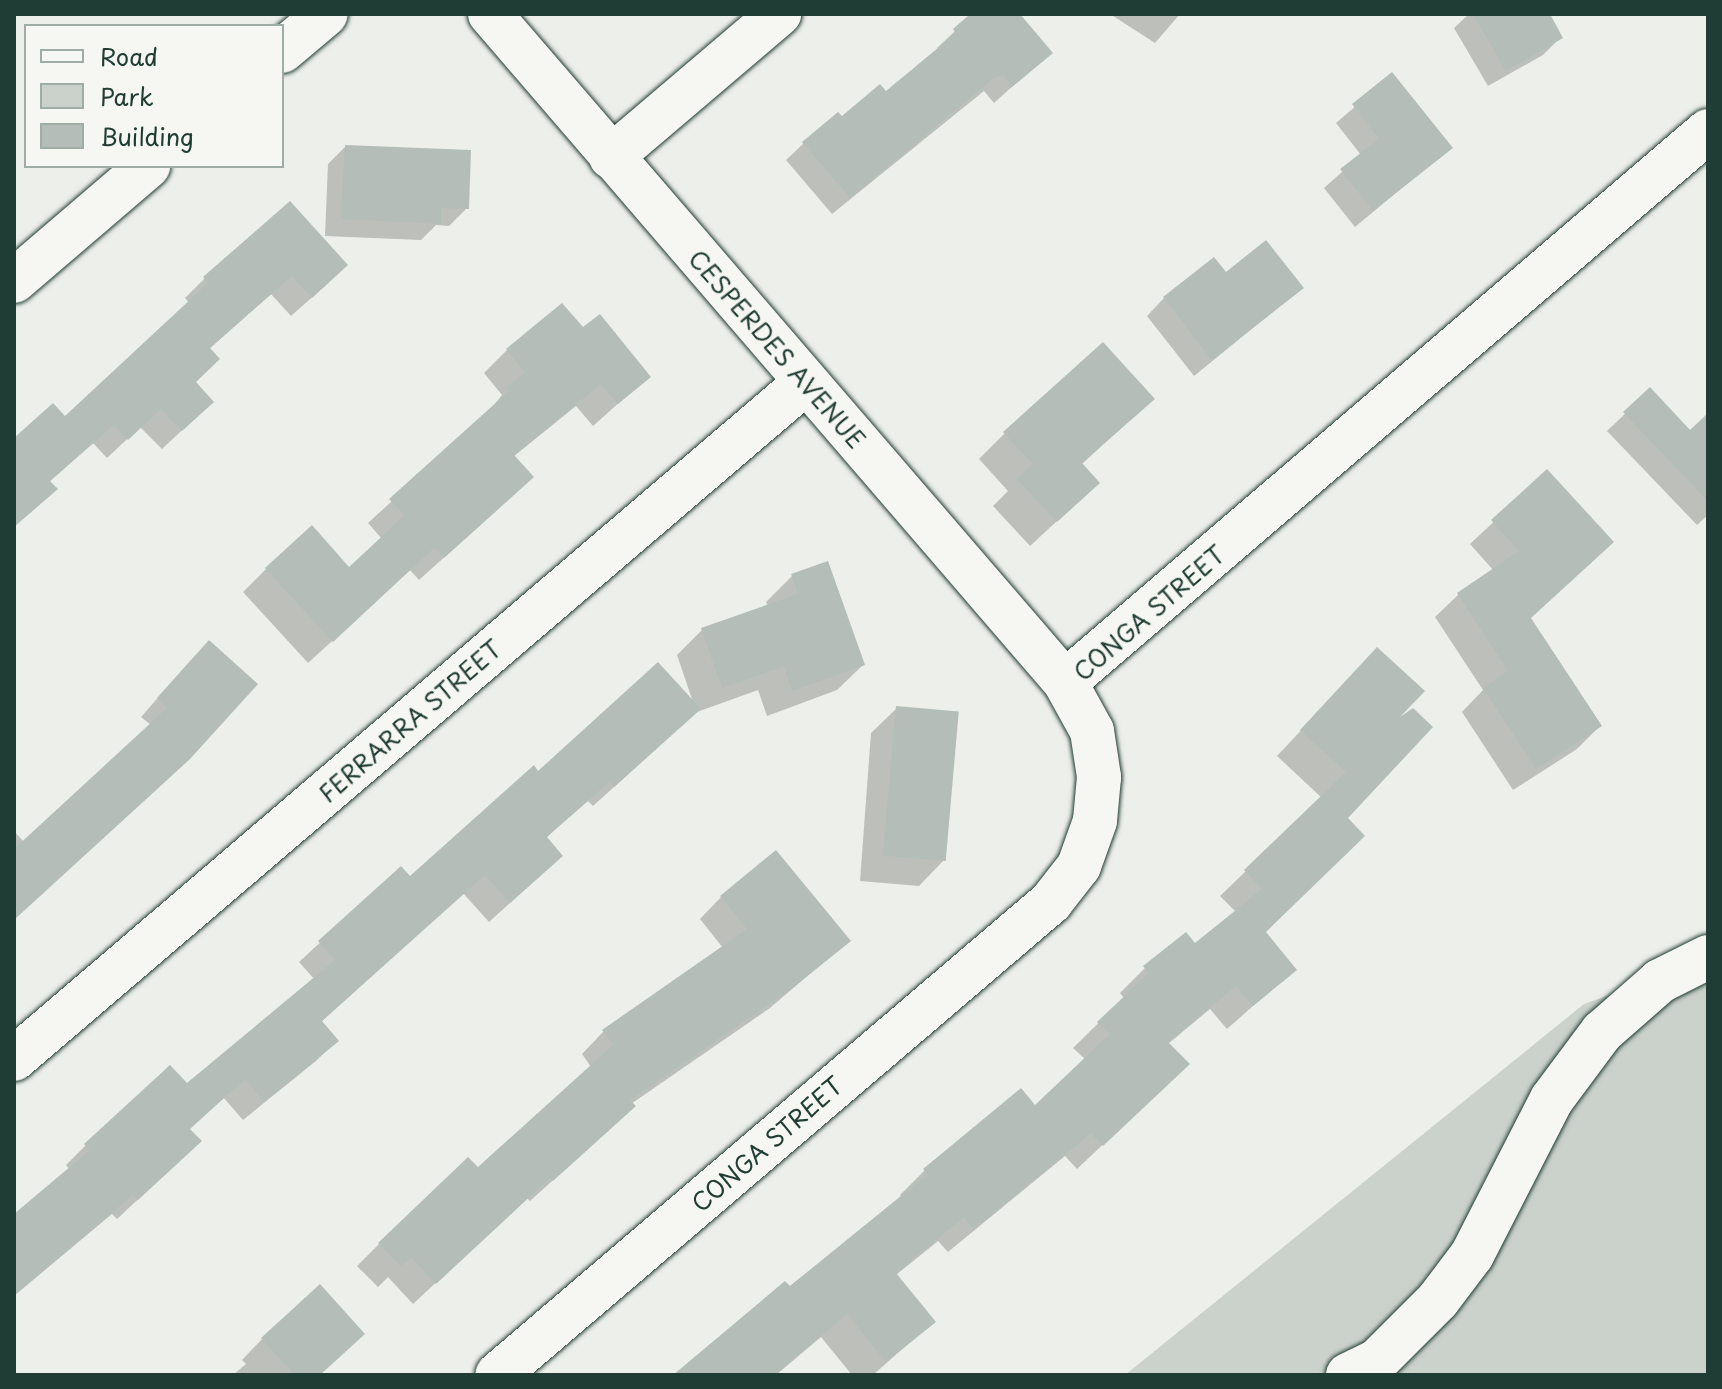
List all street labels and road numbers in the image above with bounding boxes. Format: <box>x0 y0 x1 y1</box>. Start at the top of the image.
street label: CESPERDES AVENUE <box>683 244 871 454</box>
street label: CONGA STREET <box>1066 538 1232 688</box>
street label: FERRARRA STREET <box>312 633 508 809</box>
street label: CONGA STREET <box>684 1069 850 1219</box>

